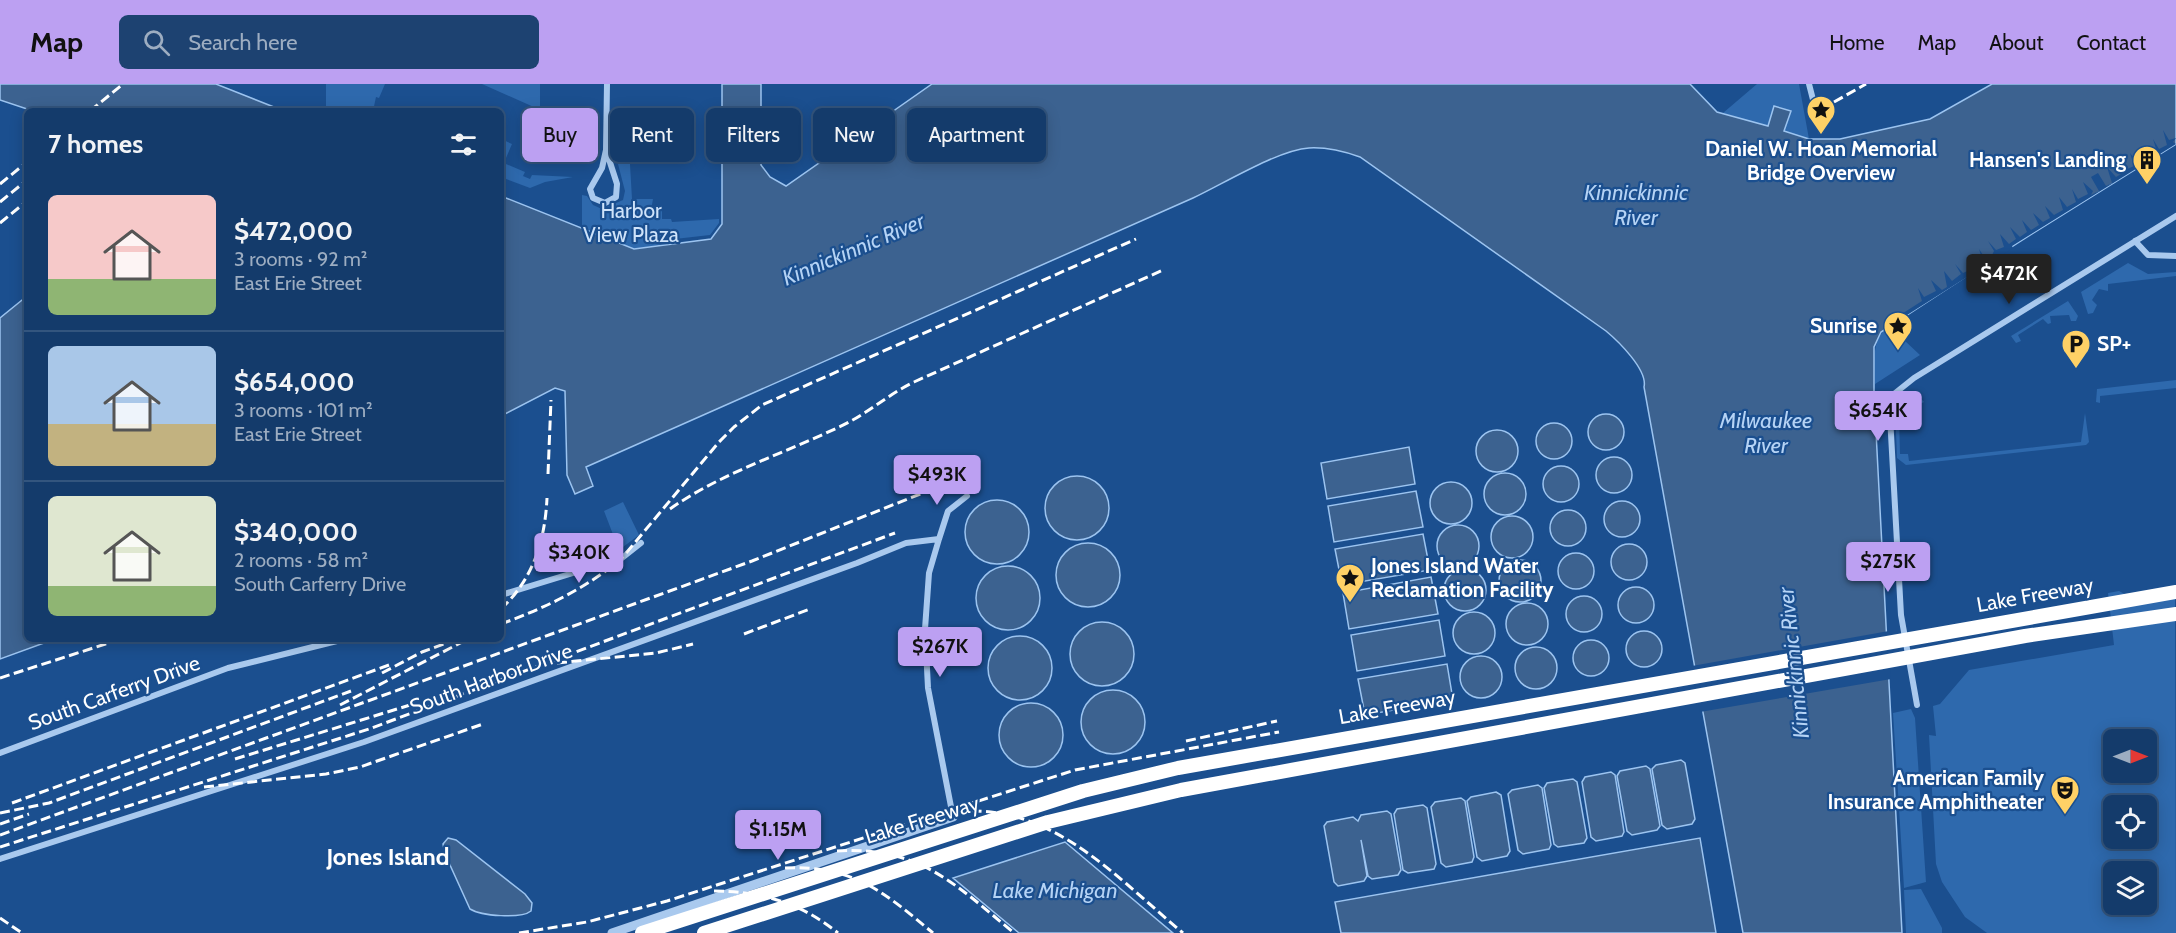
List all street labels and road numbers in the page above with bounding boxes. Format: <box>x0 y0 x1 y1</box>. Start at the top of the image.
street label: Lake Freeway <box>1974 572 2096 617</box>
street label: South Harbor Drive <box>406 637 576 720</box>
street label: South Carferry Drive <box>25 650 203 735</box>
street label: Lake Freeway <box>1336 684 1458 729</box>
street label: Lake Freeway <box>862 790 982 849</box>

